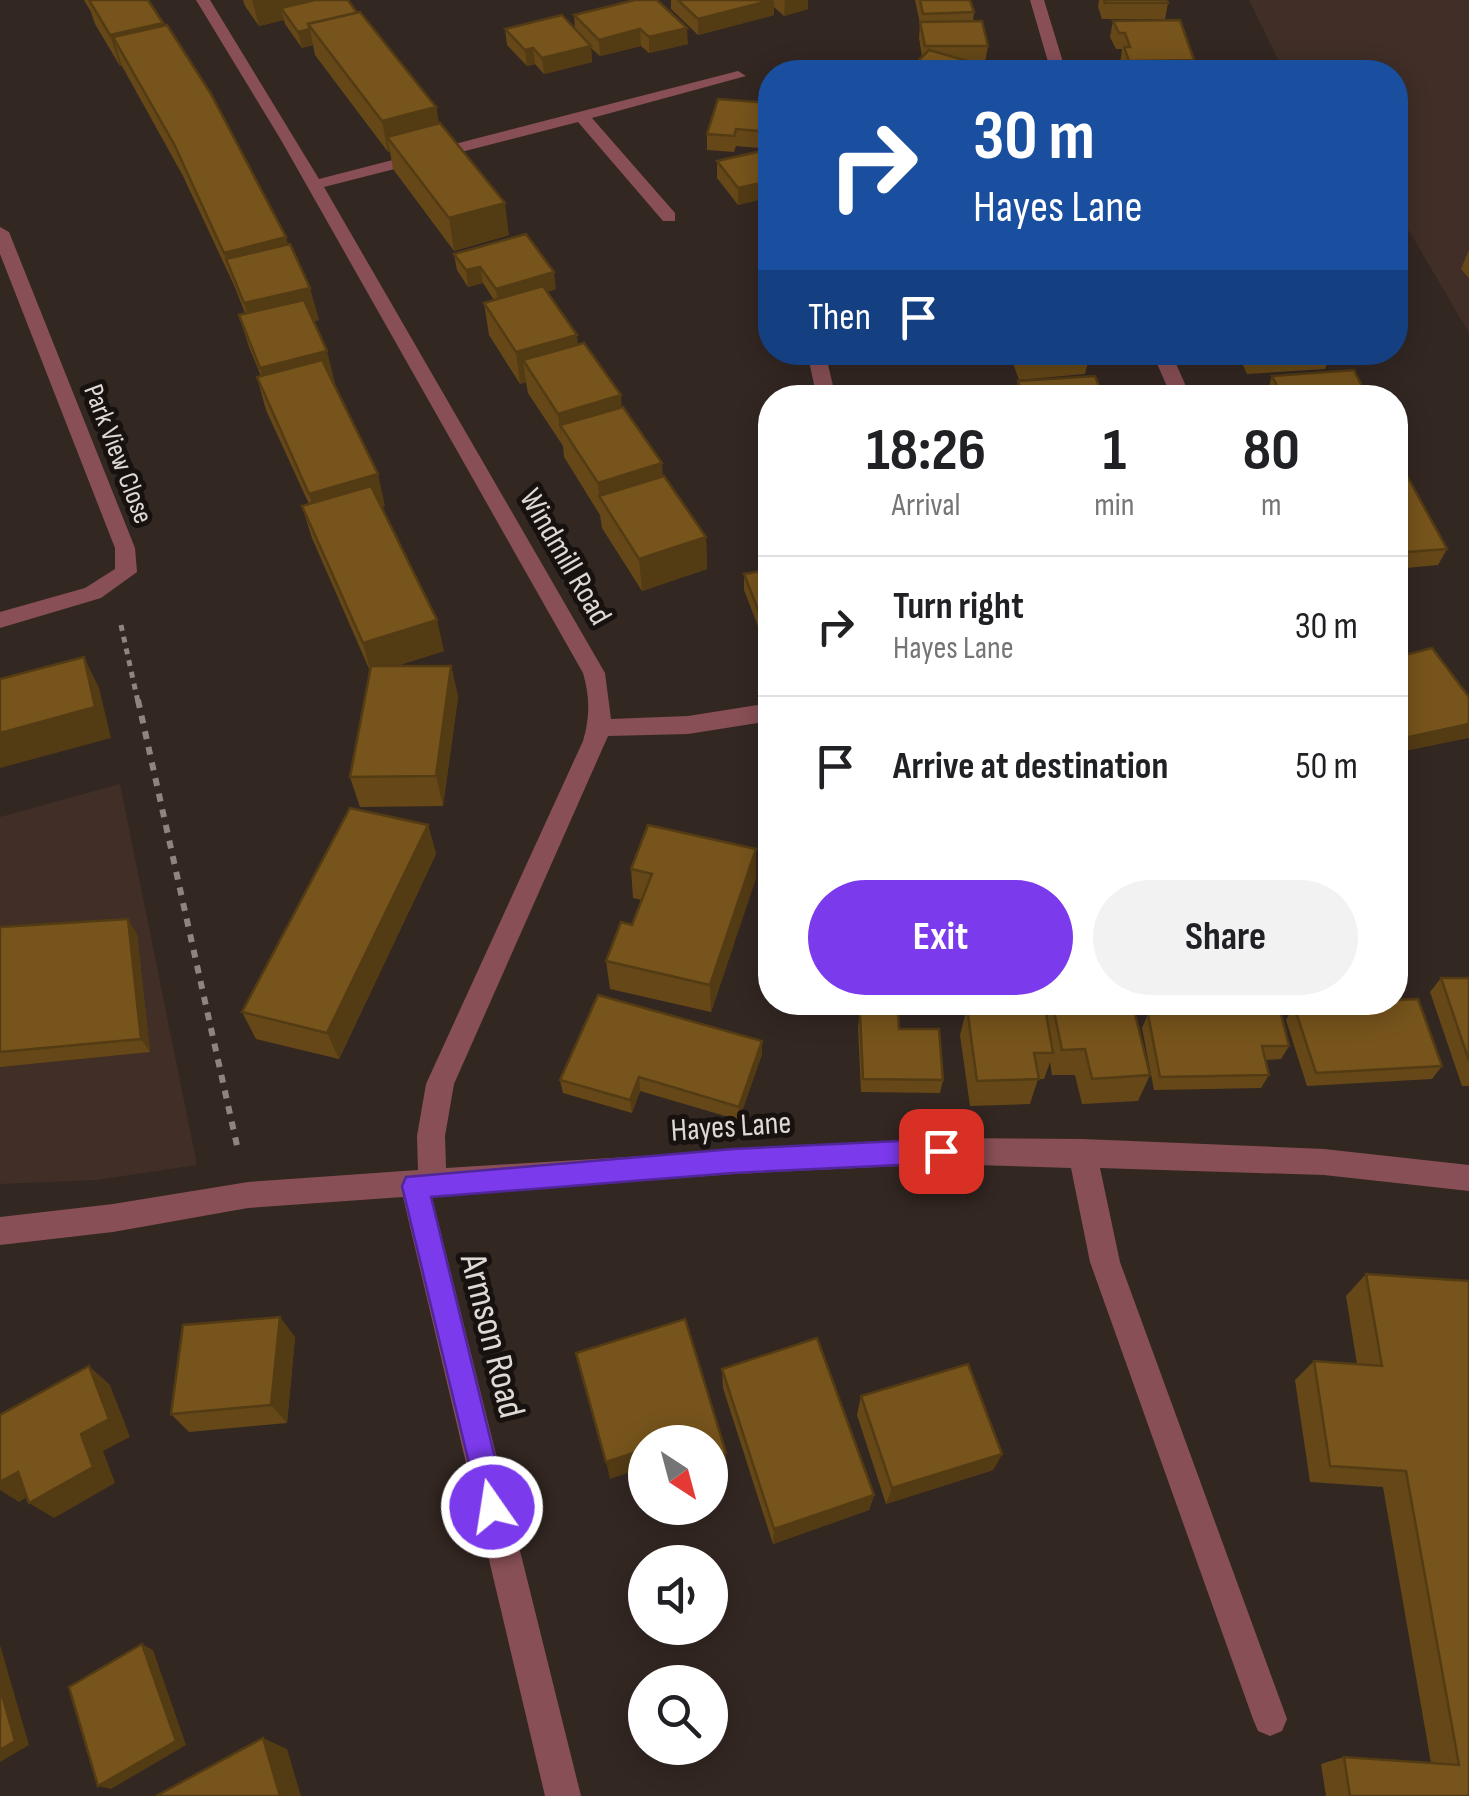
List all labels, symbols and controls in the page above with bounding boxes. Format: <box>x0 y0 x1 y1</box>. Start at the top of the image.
text: 30 m <box>973 95 1095 179</box>
icon: right <box>808 100 938 230</box>
text: Hayes Lane <box>973 180 1143 235</box>
icon: arrive <box>891 290 946 345</box>
text: Then <box>808 295 871 340</box>
street label: Park View Close <box>76 380 160 528</box>
text: 18:26 <box>866 415 986 487</box>
text: 1 <box>1103 415 1126 487</box>
text: 80 <box>1243 415 1300 487</box>
street label: Windmill Road <box>510 482 620 632</box>
text: Arrival <box>892 486 961 525</box>
text: min <box>1094 486 1135 525</box>
text: m <box>1261 486 1282 525</box>
text: Turn right <box>893 584 1024 629</box>
icon: right <box>808 599 863 654</box>
text: 30 m <box>1295 604 1358 649</box>
text: Hayes Lane <box>893 629 1014 668</box>
icon: arrive <box>808 739 863 794</box>
text: Arrive at destination <box>893 744 1168 789</box>
text: 50 m <box>1295 744 1358 789</box>
button: Exit <box>808 880 1073 995</box>
button: Share <box>1093 880 1358 995</box>
street label: Hayes Lane <box>669 1103 793 1151</box>
pin <box>899 1109 984 1194</box>
icon: arrive <box>914 1124 969 1179</box>
street label: Armson Road <box>450 1248 534 1423</box>
north arrow <box>628 1425 728 1525</box>
map controls <box>628 1425 728 1765</box>
position arrow <box>440 1455 544 1559</box>
button: sound <box>628 1545 728 1645</box>
button: search <box>628 1665 728 1765</box>

